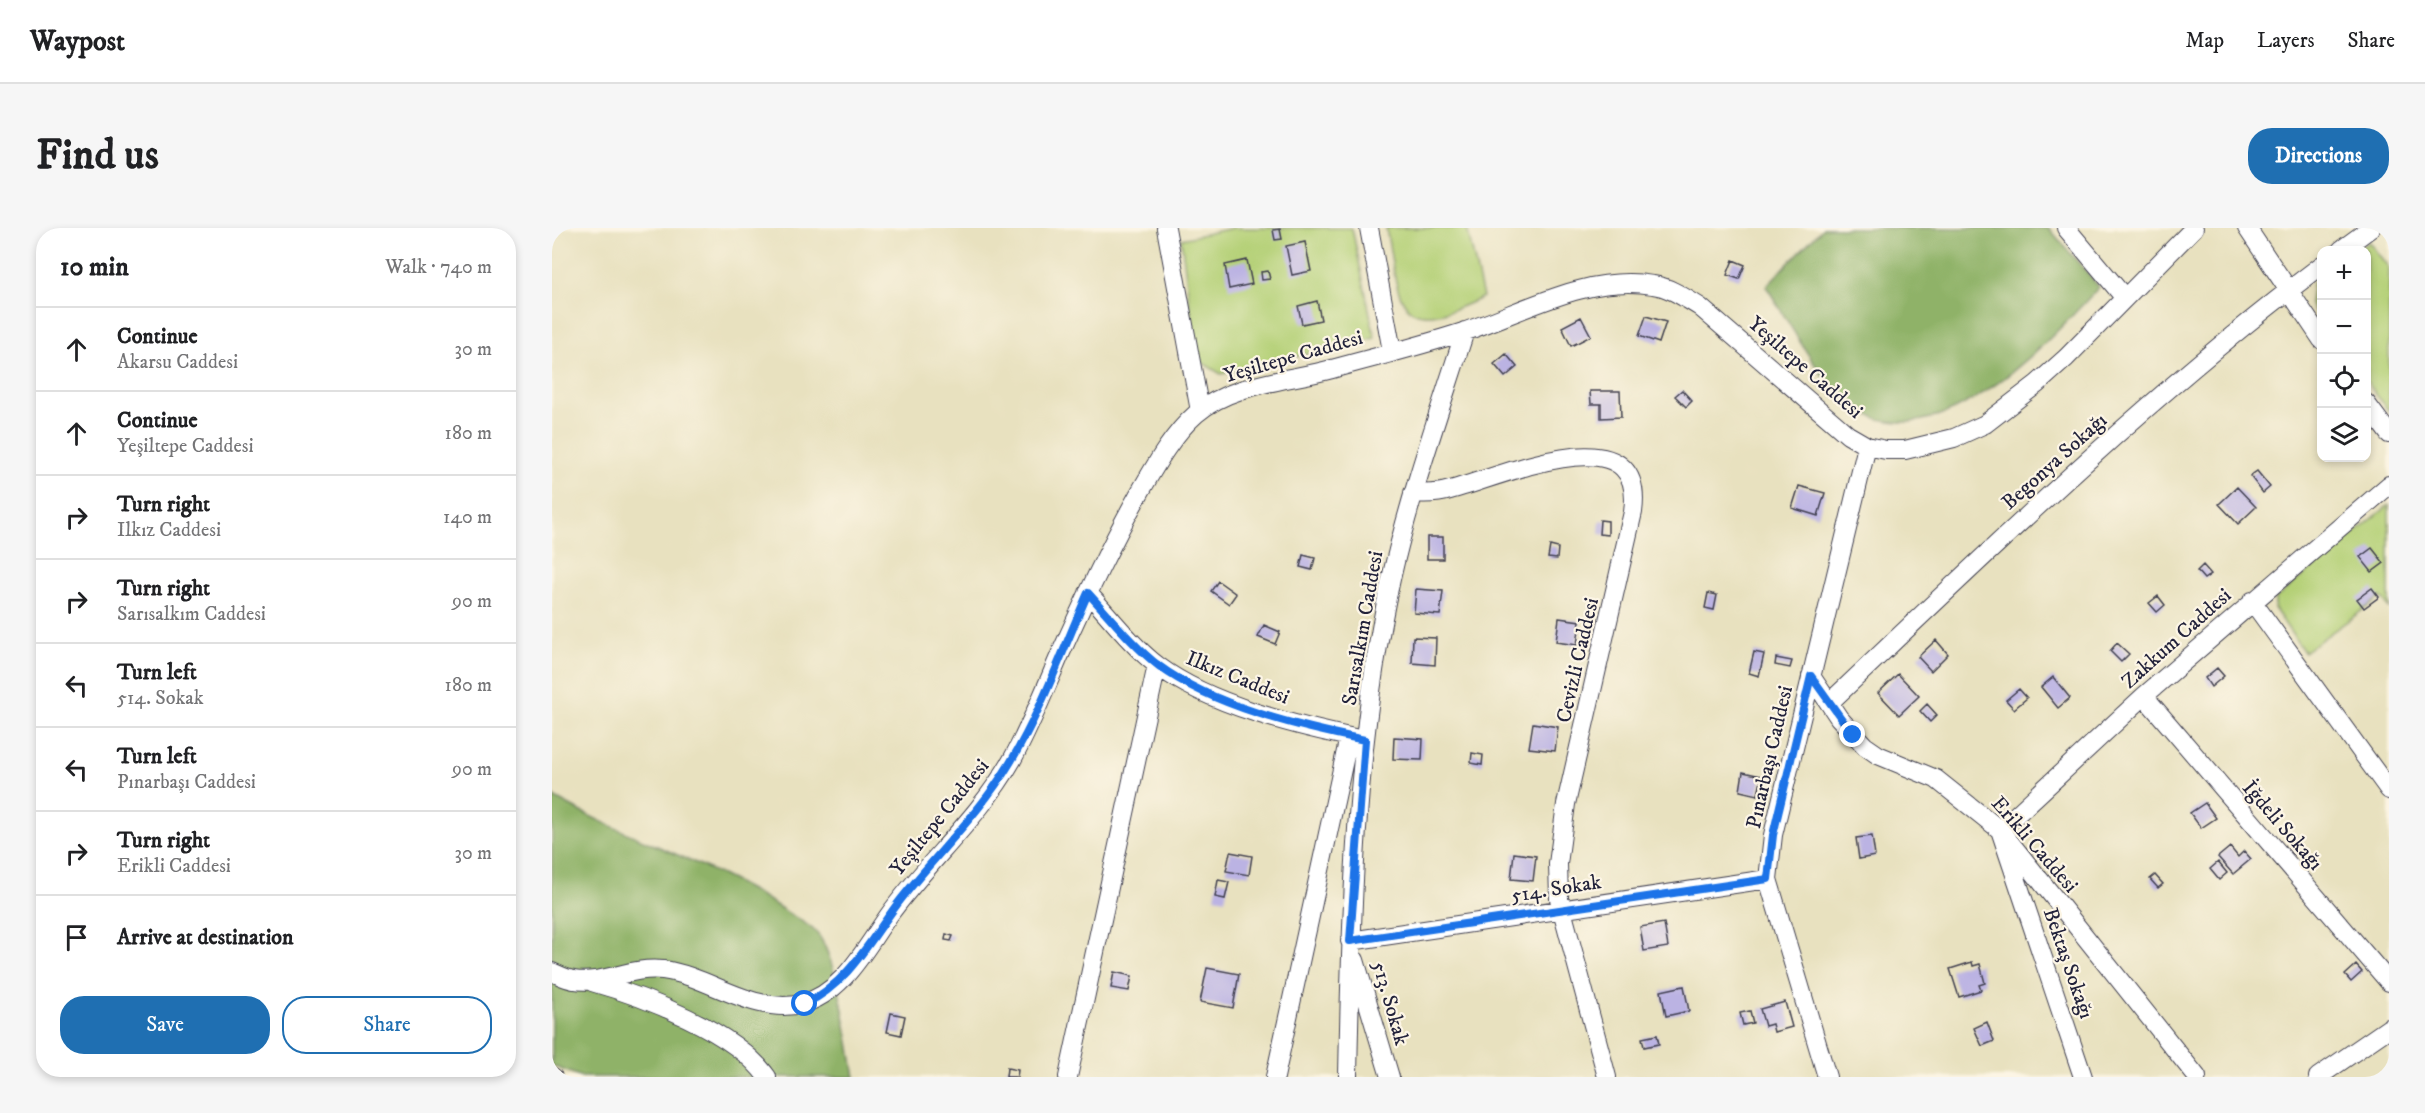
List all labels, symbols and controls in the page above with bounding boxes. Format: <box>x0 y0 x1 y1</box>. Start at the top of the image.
text: Waypost <box>30 24 125 59</box>
text: Map <box>2185 28 2224 54</box>
text: Layers <box>2257 28 2315 54</box>
text: Share <box>2348 28 2395 54</box>
button: Directions <box>2248 128 2389 184</box>
text: Find us <box>36 130 159 182</box>
map controls <box>2317 246 2371 462</box>
button: + <box>2317 246 2371 300</box>
text: 10 min <box>60 251 129 284</box>
text: Walk · 740 m <box>385 255 492 280</box>
button: − <box>2317 300 2371 354</box>
street label: Yeşiltepe Caddesi <box>1743 311 1868 425</box>
text: Continue <box>117 323 198 350</box>
street label: Yeşiltepe Caddesi <box>1221 325 1366 389</box>
icon: ahead <box>60 333 93 366</box>
text: 30 m <box>454 337 492 362</box>
text: Akarsu Caddesi <box>117 350 238 375</box>
button: locate <box>2317 354 2371 408</box>
text: Continue <box>117 407 198 434</box>
street label: Begonya Sokağı <box>1997 408 2113 516</box>
button: layers <box>2317 408 2371 462</box>
icon: ahead <box>60 417 93 450</box>
text: 180 m <box>445 421 492 446</box>
text: Yeşiltepe Caddesi <box>117 434 254 459</box>
text: Turn right <box>117 491 210 518</box>
icon: right <box>60 501 93 534</box>
text: 140 m <box>443 505 492 530</box>
text: Ilkız Caddesi <box>117 518 221 543</box>
street label: Sarısalkım Caddesi <box>1337 549 1389 707</box>
text: Turn right <box>117 575 210 602</box>
street label: Zakkum Caddesi <box>2116 583 2237 695</box>
icon: right <box>60 585 93 618</box>
text: 90 m <box>452 589 492 614</box>
street label: Cevizli Caddesi <box>1551 595 1605 725</box>
text: Sarısalkım Caddesi <box>117 602 266 627</box>
street label: Ilkız Caddesi <box>1182 645 1293 710</box>
text: Turn left <box>117 659 197 686</box>
icon: left <box>60 669 93 702</box>
text: 180 m <box>445 673 492 698</box>
street label: Pınarbaşı Caddesi <box>1741 683 1799 831</box>
text: 514. Sokak <box>117 686 204 711</box>
route end <box>1839 721 1865 747</box>
text: Turn left <box>117 743 197 770</box>
icon: left <box>60 753 93 786</box>
street label: Yeşiltepe Caddesi <box>885 754 995 882</box>
text: 90 m <box>452 757 492 782</box>
text: Pınarbaşı Caddesi <box>117 770 256 795</box>
street label: İğdeli Sokağı <box>2236 775 2329 876</box>
street label: Erikli Caddesi <box>1985 791 2083 898</box>
text: Turn right <box>117 827 210 854</box>
icon: right <box>60 837 93 870</box>
text: 30 m <box>454 841 492 866</box>
text: Erikli Caddesi <box>117 854 231 879</box>
street label: 514. Sokak <box>1509 869 1604 909</box>
street label: Bektaş Sokağı <box>2037 904 2099 1022</box>
icon: arrive <box>60 921 93 954</box>
text: Arrive at destination <box>117 924 294 951</box>
street label: 513. Sokak <box>1366 958 1415 1049</box>
route start <box>791 990 817 1016</box>
button: Save <box>60 996 270 1054</box>
button: Share <box>282 996 492 1054</box>

